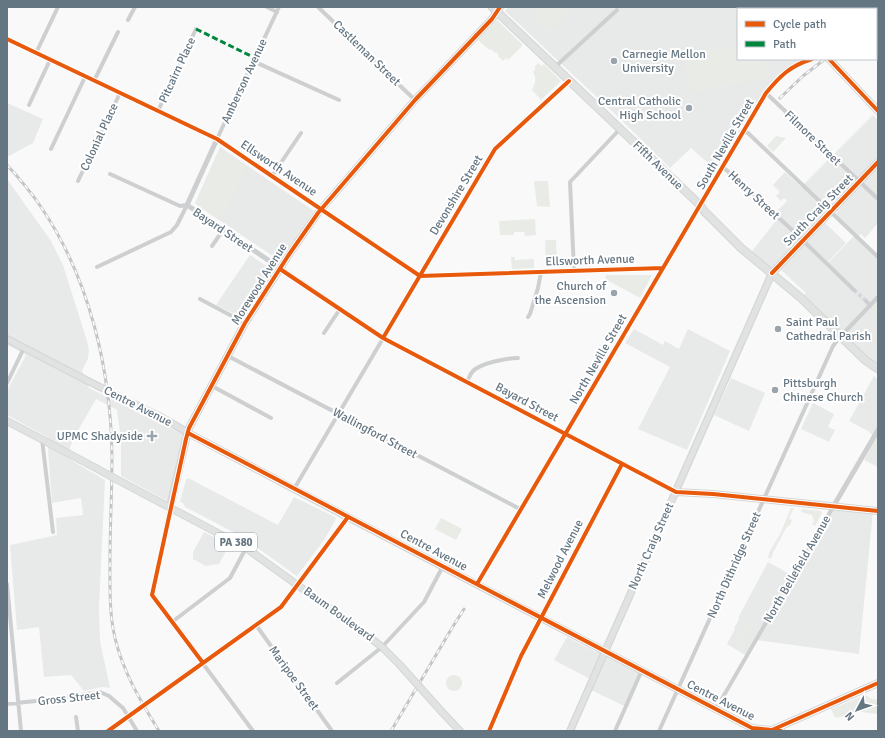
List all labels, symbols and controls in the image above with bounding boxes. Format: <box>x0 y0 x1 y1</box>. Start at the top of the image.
legend <box>737 8 877 60</box>
street label: Castleman Street <box>330 17 404 89</box>
text: Cycle path <box>773 17 826 32</box>
street label: Pitcairn Place <box>156 35 199 105</box>
street label: Amberson Avenue <box>218 36 271 126</box>
text: Path <box>773 37 796 52</box>
place label: Carnegie Mellon University <box>622 47 706 76</box>
marker: Carnegie Mellon University <box>609 56 619 66</box>
place label: Central Catholic High School <box>598 94 681 123</box>
street label: South Neville Street <box>693 96 757 192</box>
street label: Colonial Place <box>77 101 122 173</box>
marker: Central Catholic High School <box>684 103 694 113</box>
street label: Filmore Street <box>781 108 844 169</box>
street label: Ellsworth Avenue <box>238 137 320 200</box>
street label: Fifth Avenue <box>629 138 686 193</box>
street label: Devonshire Street <box>427 152 486 238</box>
street label: Henry Street <box>725 168 783 223</box>
street label: South Craig Street <box>780 171 856 249</box>
street label: Bayard Street <box>190 205 256 256</box>
street label: Morewood Avenue <box>228 241 291 328</box>
street label: Ellsworth Avenue <box>545 251 635 270</box>
place label: Church of the Ascension <box>535 279 607 308</box>
marker: Church of the Ascension <box>609 288 619 298</box>
street label: North Neville Street <box>567 311 630 407</box>
place label: Saint Paul Cathedral Parish <box>786 315 871 344</box>
marker: Saint Paul Cathedral Parish <box>773 324 783 334</box>
place label: Pittsburgh Chinese Church <box>783 376 863 405</box>
street label: Bayard Street <box>493 380 561 425</box>
street label: Centre Avenue <box>101 383 174 430</box>
marker: Pittsburgh Chinese Church <box>770 385 780 395</box>
street label: Wallingford Street <box>330 405 420 462</box>
place label: UPMC Shadyside <box>57 429 143 444</box>
marker: UPMC Shadyside <box>146 430 158 442</box>
street label: North Craig Street <box>626 500 677 592</box>
street label: North Dithridge Street <box>704 510 765 621</box>
street label: North Bellefield Avenue <box>761 513 834 626</box>
street label: Melwood Avenue <box>534 517 587 601</box>
street label: Centre Avenue <box>397 526 470 575</box>
road number: PA 380 <box>215 533 257 551</box>
street label: Baum Boulevard <box>300 584 377 645</box>
street label: Maripoe Street <box>265 643 322 714</box>
street label: Centre Avenue <box>684 677 757 724</box>
street label: Gross Street <box>37 688 101 709</box>
north arrow <box>837 690 877 730</box>
text: N <box>842 709 857 723</box>

